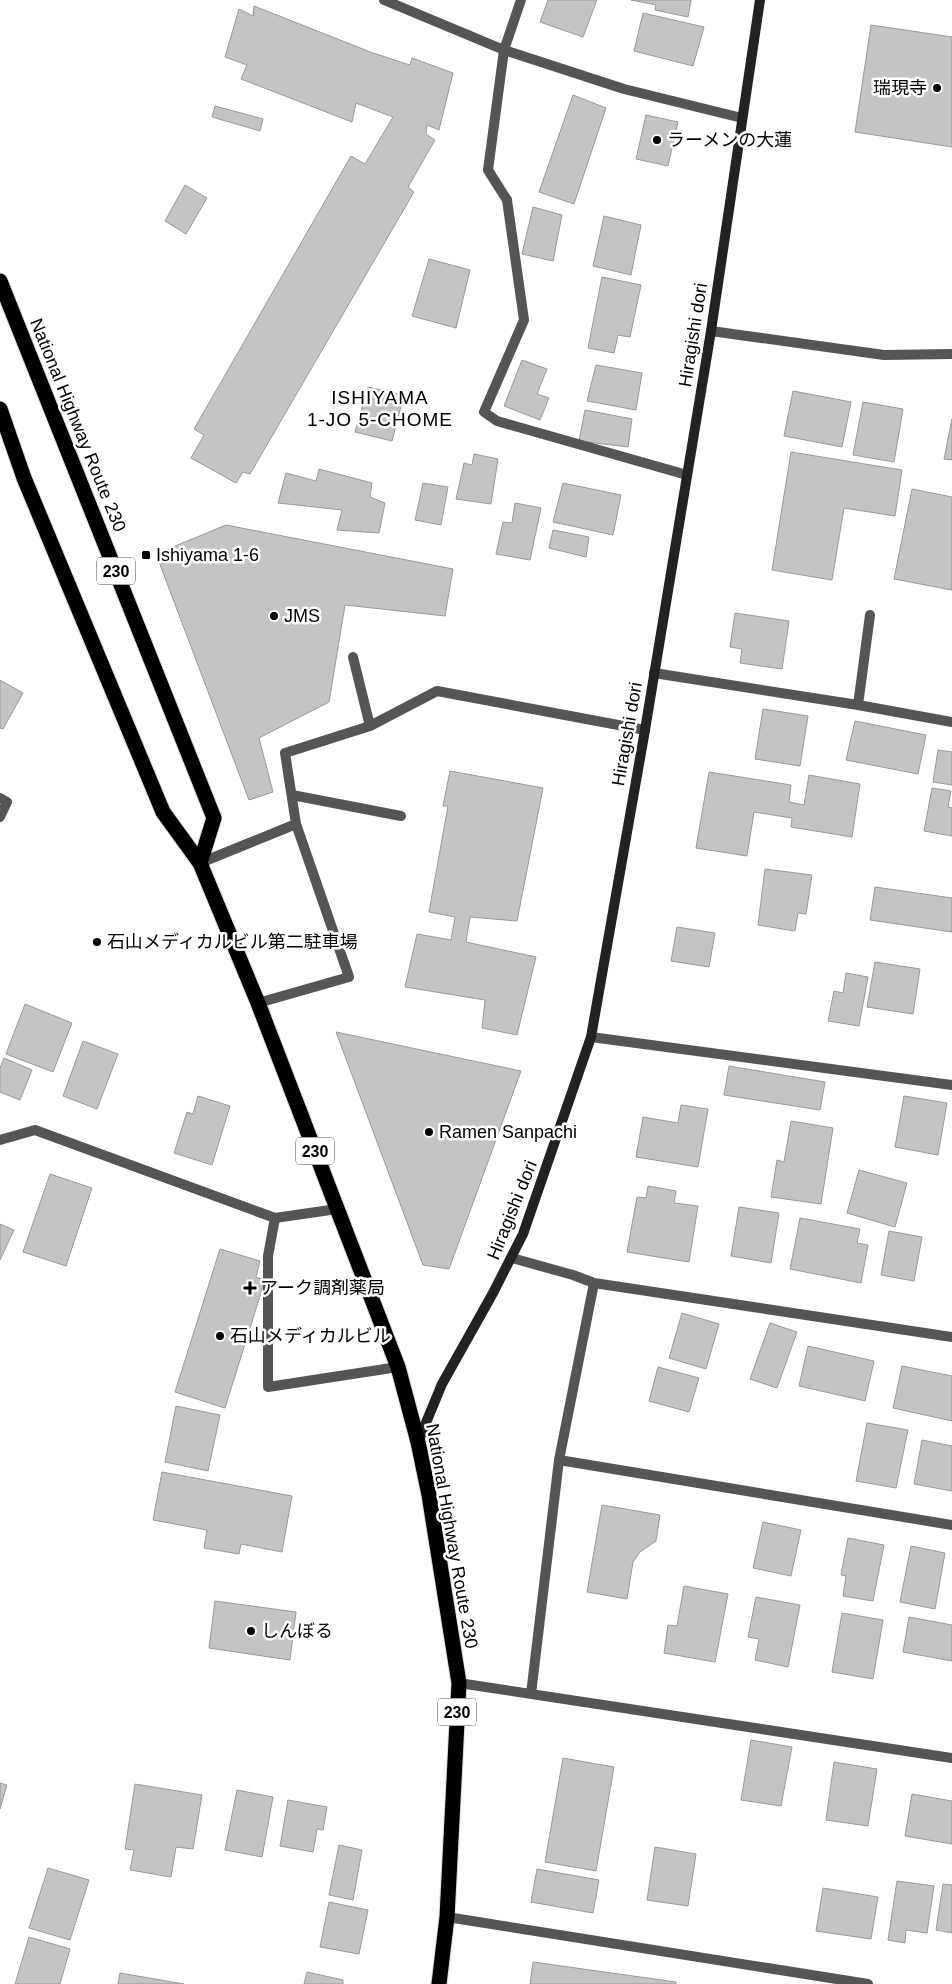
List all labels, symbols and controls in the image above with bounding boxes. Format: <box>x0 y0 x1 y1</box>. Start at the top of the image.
place label: 瑞現寺 <box>873 78 927 98</box>
marker: 瑞現寺 <box>931 82 943 94</box>
place label: ラーメンの大蓮 <box>667 130 792 150</box>
marker: ラーメンの大蓮 <box>651 134 663 146</box>
street label: Hiragishi dori <box>675 282 711 388</box>
street label: National Highway Route 230 <box>26 315 130 535</box>
district label: ISHIYAMA 1-JO 5-CHOME <box>307 387 453 430</box>
place label: Ishiyama 1-6 <box>156 545 259 565</box>
marker: Ishiyama 1-6 <box>140 549 152 561</box>
road number: 230 <box>97 558 135 584</box>
place label: JMS <box>284 606 320 626</box>
marker: JMS <box>268 610 280 622</box>
street label: Hiragishi dori <box>608 681 646 787</box>
place label: 石山メディカルビル第二駐車場 <box>107 932 358 952</box>
marker: 石山メディカルビル第二駐車場 <box>91 936 103 948</box>
place label: Ramen Sanpachi <box>439 1122 577 1142</box>
marker: Ramen Sanpachi <box>423 1126 435 1138</box>
road number: 230 <box>296 1138 334 1164</box>
street label: Hiragishi dori <box>483 1158 541 1262</box>
place label: アーク調剤薬局 <box>260 1278 385 1298</box>
marker: アーク調剤薬局 <box>244 1282 256 1294</box>
place label: 石山メディカルビル <box>230 1326 391 1346</box>
marker: 石山メディカルビル <box>214 1330 226 1342</box>
street label: National Highway Route 230 <box>422 1422 482 1650</box>
place label: しんぼる <box>261 1621 333 1641</box>
marker: しんぼる <box>245 1625 257 1637</box>
road number: 230 <box>438 1698 476 1725</box>

